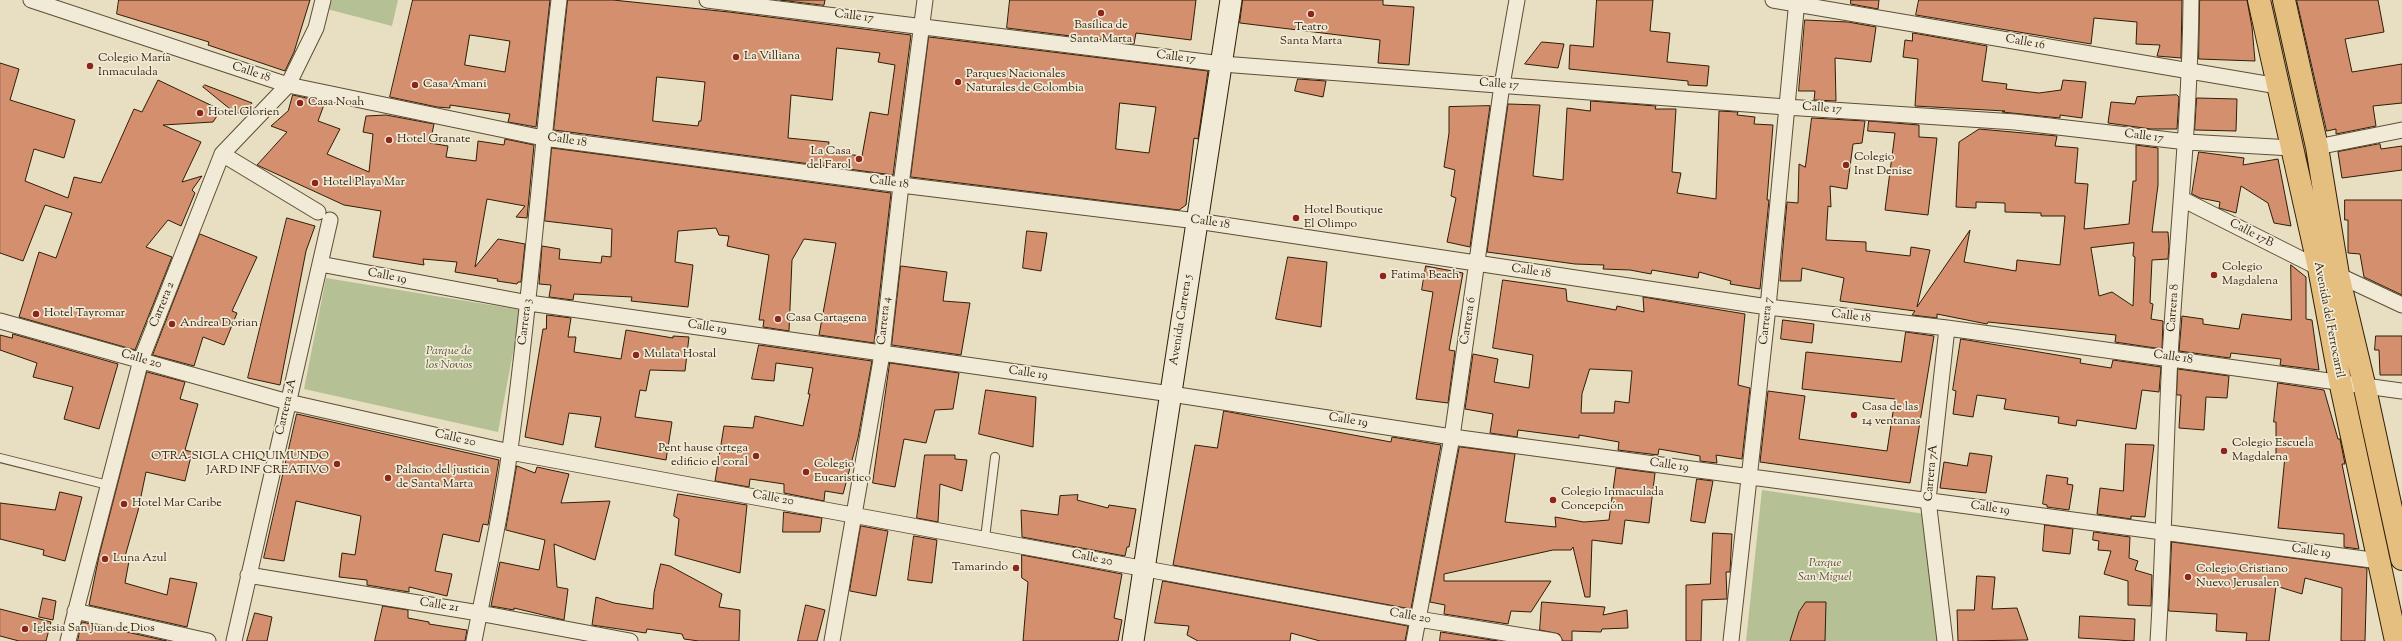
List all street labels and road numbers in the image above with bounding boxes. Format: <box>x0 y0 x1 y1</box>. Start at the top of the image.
street label: Calle 17 <box>833 7 875 27</box>
street label: Calle 16 <box>2004 32 2046 54</box>
street label: Calle 17 <box>1155 48 1197 68</box>
street label: Calle 18 <box>230 60 272 86</box>
street label: Calle 17 <box>1479 76 1519 94</box>
street label: Calle 17 <box>1802 100 1842 118</box>
street label: Calle 17 <box>2123 127 2165 147</box>
street label: Calle 18 <box>546 131 588 151</box>
street label: Calle 18 <box>868 173 910 193</box>
street label: Calle 18 <box>1189 213 1231 233</box>
street label: Calle 17B <box>2227 217 2275 251</box>
street label: Avenida del Ferrocarril <box>2310 261 2346 379</box>
street label: Calle 18 <box>1510 262 1552 282</box>
street label: Calle 19 <box>366 266 408 288</box>
street label: Avenida Carrera 5 <box>1168 273 1196 367</box>
street label: Carrera 2 <box>147 280 179 330</box>
street label: Carrera 8 <box>2165 284 2183 332</box>
street label: Carrera 4 <box>875 296 895 346</box>
street label: Carrera 6 <box>1458 296 1480 346</box>
street label: Carrera 7 <box>1757 296 1777 346</box>
street label: Carrera 3 <box>516 298 536 346</box>
street label: Calle 18 <box>1830 307 1872 327</box>
street label: Calle 19 <box>686 318 728 338</box>
street label: Calle 20 <box>119 347 163 373</box>
street label: Calle 18 <box>2152 348 2194 368</box>
street label: Calle 19 <box>1007 364 1049 384</box>
street label: Carrera 2A <box>274 377 300 437</box>
street label: Calle 19 <box>1327 411 1369 431</box>
street label: Calle 20 <box>433 427 477 451</box>
street label: Carrera 7A <box>1922 444 1942 502</box>
street label: Calle 19 <box>1648 456 1690 476</box>
street label: Calle 20 <box>751 488 795 510</box>
street label: Calle 19 <box>1969 499 2011 519</box>
street label: Calle 19 <box>2290 542 2332 562</box>
street label: Calle 20 <box>1070 548 1114 570</box>
street label: Calle 21 <box>418 596 460 616</box>
street label: Calle 20 <box>1388 606 1432 628</box>

